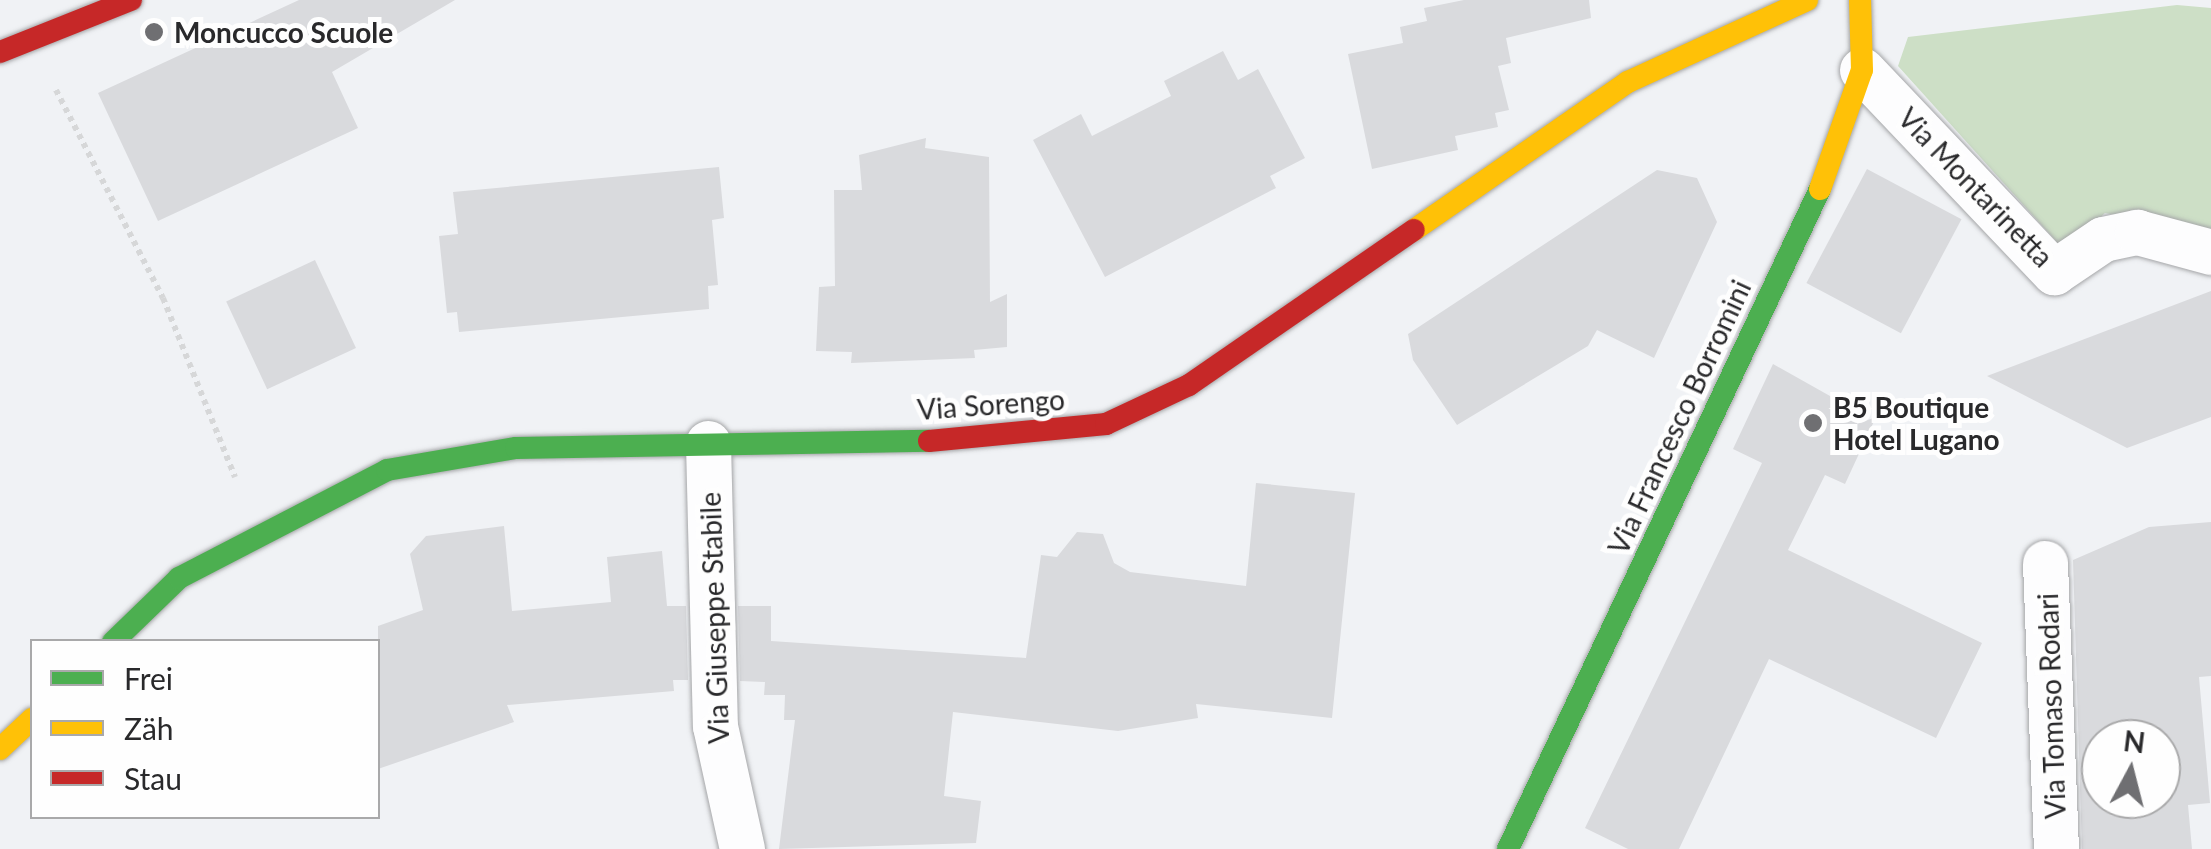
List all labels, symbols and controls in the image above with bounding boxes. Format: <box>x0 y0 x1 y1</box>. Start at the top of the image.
place label: Moncucco Scuole <box>174 15 393 49</box>
marker: Moncucco Scuole <box>143 21 165 43</box>
street label: Via Montarinetta <box>1892 101 2060 273</box>
street label: Via Francesco Borromini <box>1601 275 1757 559</box>
street label: Via Sorengo <box>916 382 1066 426</box>
place label: B5 Boutique Hotel Lugano <box>1833 390 2000 456</box>
marker: B5 Boutique Hotel Lugano <box>1802 412 1824 434</box>
street label: Via Giuseppe Stabile <box>693 491 735 745</box>
street label: Via Tomaso Rodari <box>2030 592 2072 820</box>
legend <box>30 639 380 819</box>
text: Frei <box>124 660 173 696</box>
text: Zäh <box>124 710 174 746</box>
north arrow <box>2081 719 2181 819</box>
text: N <box>2122 723 2147 759</box>
text: Stau <box>124 760 182 796</box>

